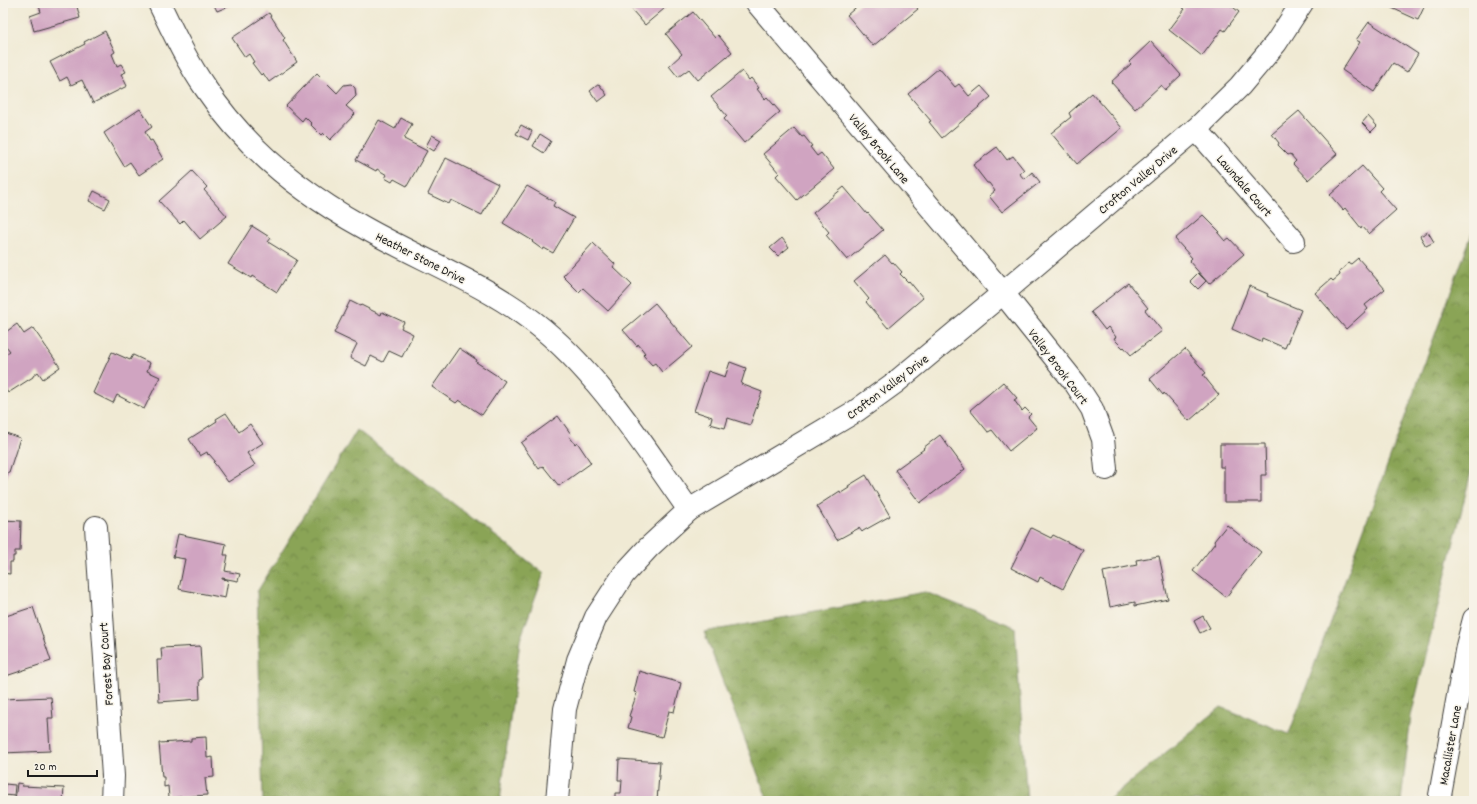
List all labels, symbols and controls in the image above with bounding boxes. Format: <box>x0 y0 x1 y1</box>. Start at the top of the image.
street label: Valley Brook Lane <box>843 110 913 189</box>
street label: Crofton Valley Drive <box>1095 142 1183 220</box>
street label: Lawndale Court <box>1211 151 1276 222</box>
street label: Heather Stone Drive <box>372 228 468 290</box>
street label: Valley Brook Court <box>1022 326 1092 410</box>
street label: Crofton Valley Drive <box>843 351 934 425</box>
street label: Forest Bay Court <box>95 621 120 706</box>
street label: Macallister Lane <box>1435 704 1468 787</box>
scale bar <box>28 752 97 778</box>
text: 20 m <box>34 759 57 776</box>

